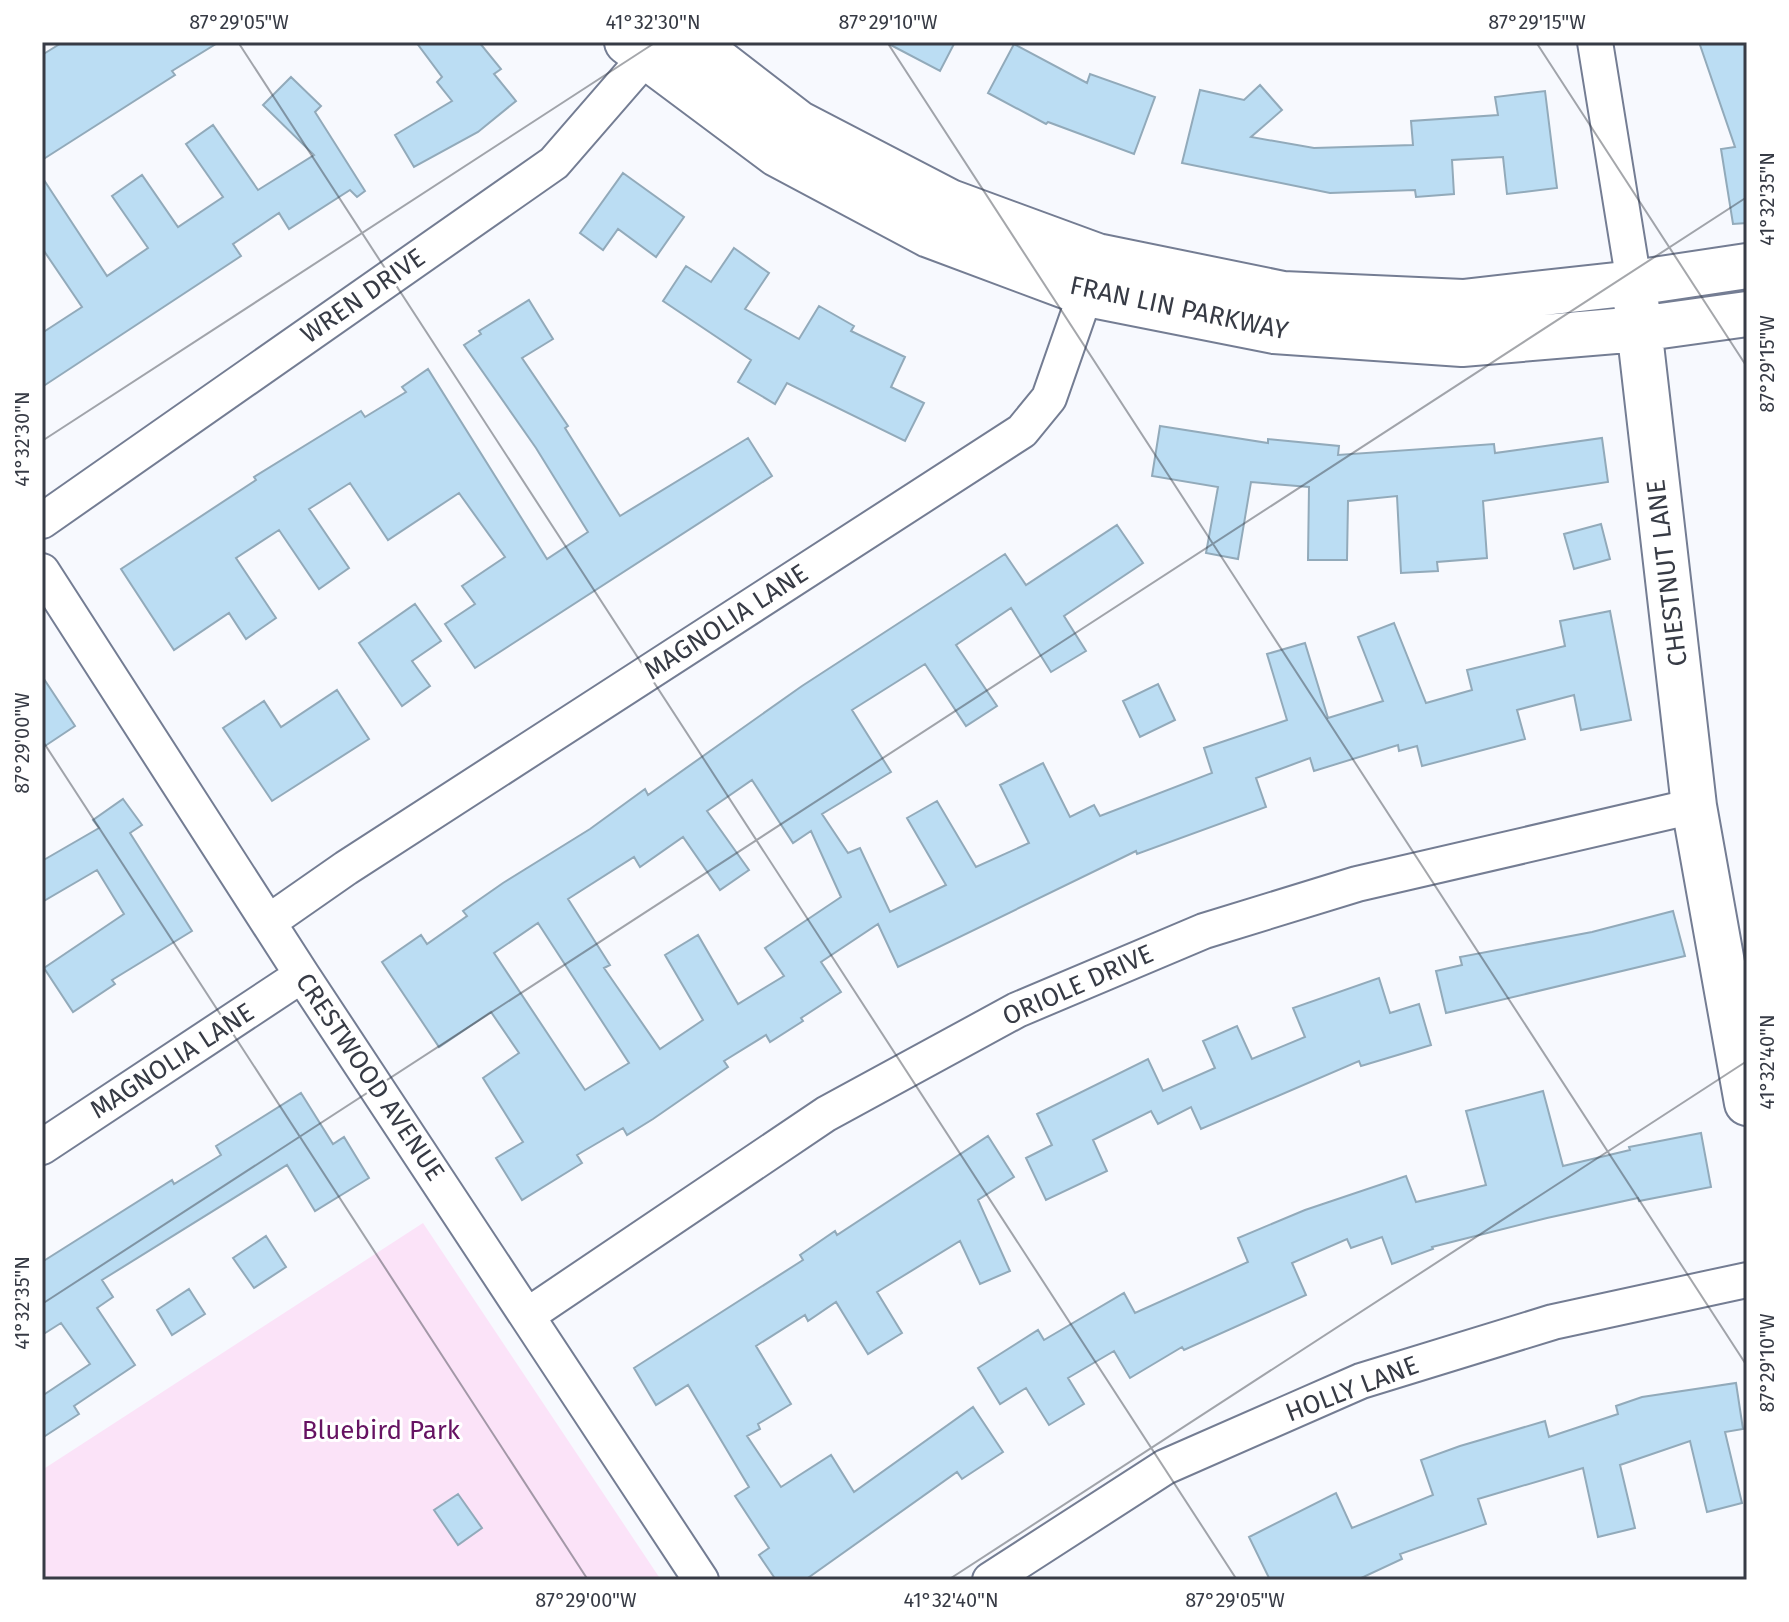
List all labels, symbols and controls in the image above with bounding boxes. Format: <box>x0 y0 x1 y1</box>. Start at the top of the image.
text: 87°29'05"W <box>189 10 289 34</box>
text: 41°32'30"N <box>605 10 701 34</box>
text: 87°29'10"W <box>839 10 938 34</box>
text: 87°29'15"W <box>1488 10 1586 34</box>
text: 41°32'35"N <box>1755 152 1779 246</box>
street label: WREN DRIVE <box>295 242 431 350</box>
street label: FRAN LIN PARKWAY <box>1067 270 1292 346</box>
text: 87°29'15"W <box>1755 315 1779 413</box>
text: 41°32'30"N <box>10 391 34 487</box>
street label: CHESTNUT LANE <box>1640 478 1694 668</box>
street label: MAGNOLIA LANE <box>638 558 814 686</box>
text: 87°29'00"W <box>10 692 34 794</box>
street label: ORIOLE DRIVE <box>998 938 1158 1032</box>
street label: CRESTWOOD AVENUE <box>289 967 451 1187</box>
street label: MAGNOLIA LANE <box>84 997 260 1125</box>
text: 41°32'40"N <box>1755 1014 1779 1110</box>
text: 41°32'35"N <box>10 1256 34 1350</box>
text: 87°29'10"W <box>1755 1313 1779 1412</box>
street label: HOLLY LANE <box>1281 1349 1423 1429</box>
park label: Bluebird Park <box>302 1415 461 1446</box>
text: 87°29'00"W <box>535 1588 637 1612</box>
text: 41°32'40"N <box>903 1588 999 1612</box>
text: 87°29'05"W <box>1185 1588 1285 1612</box>

